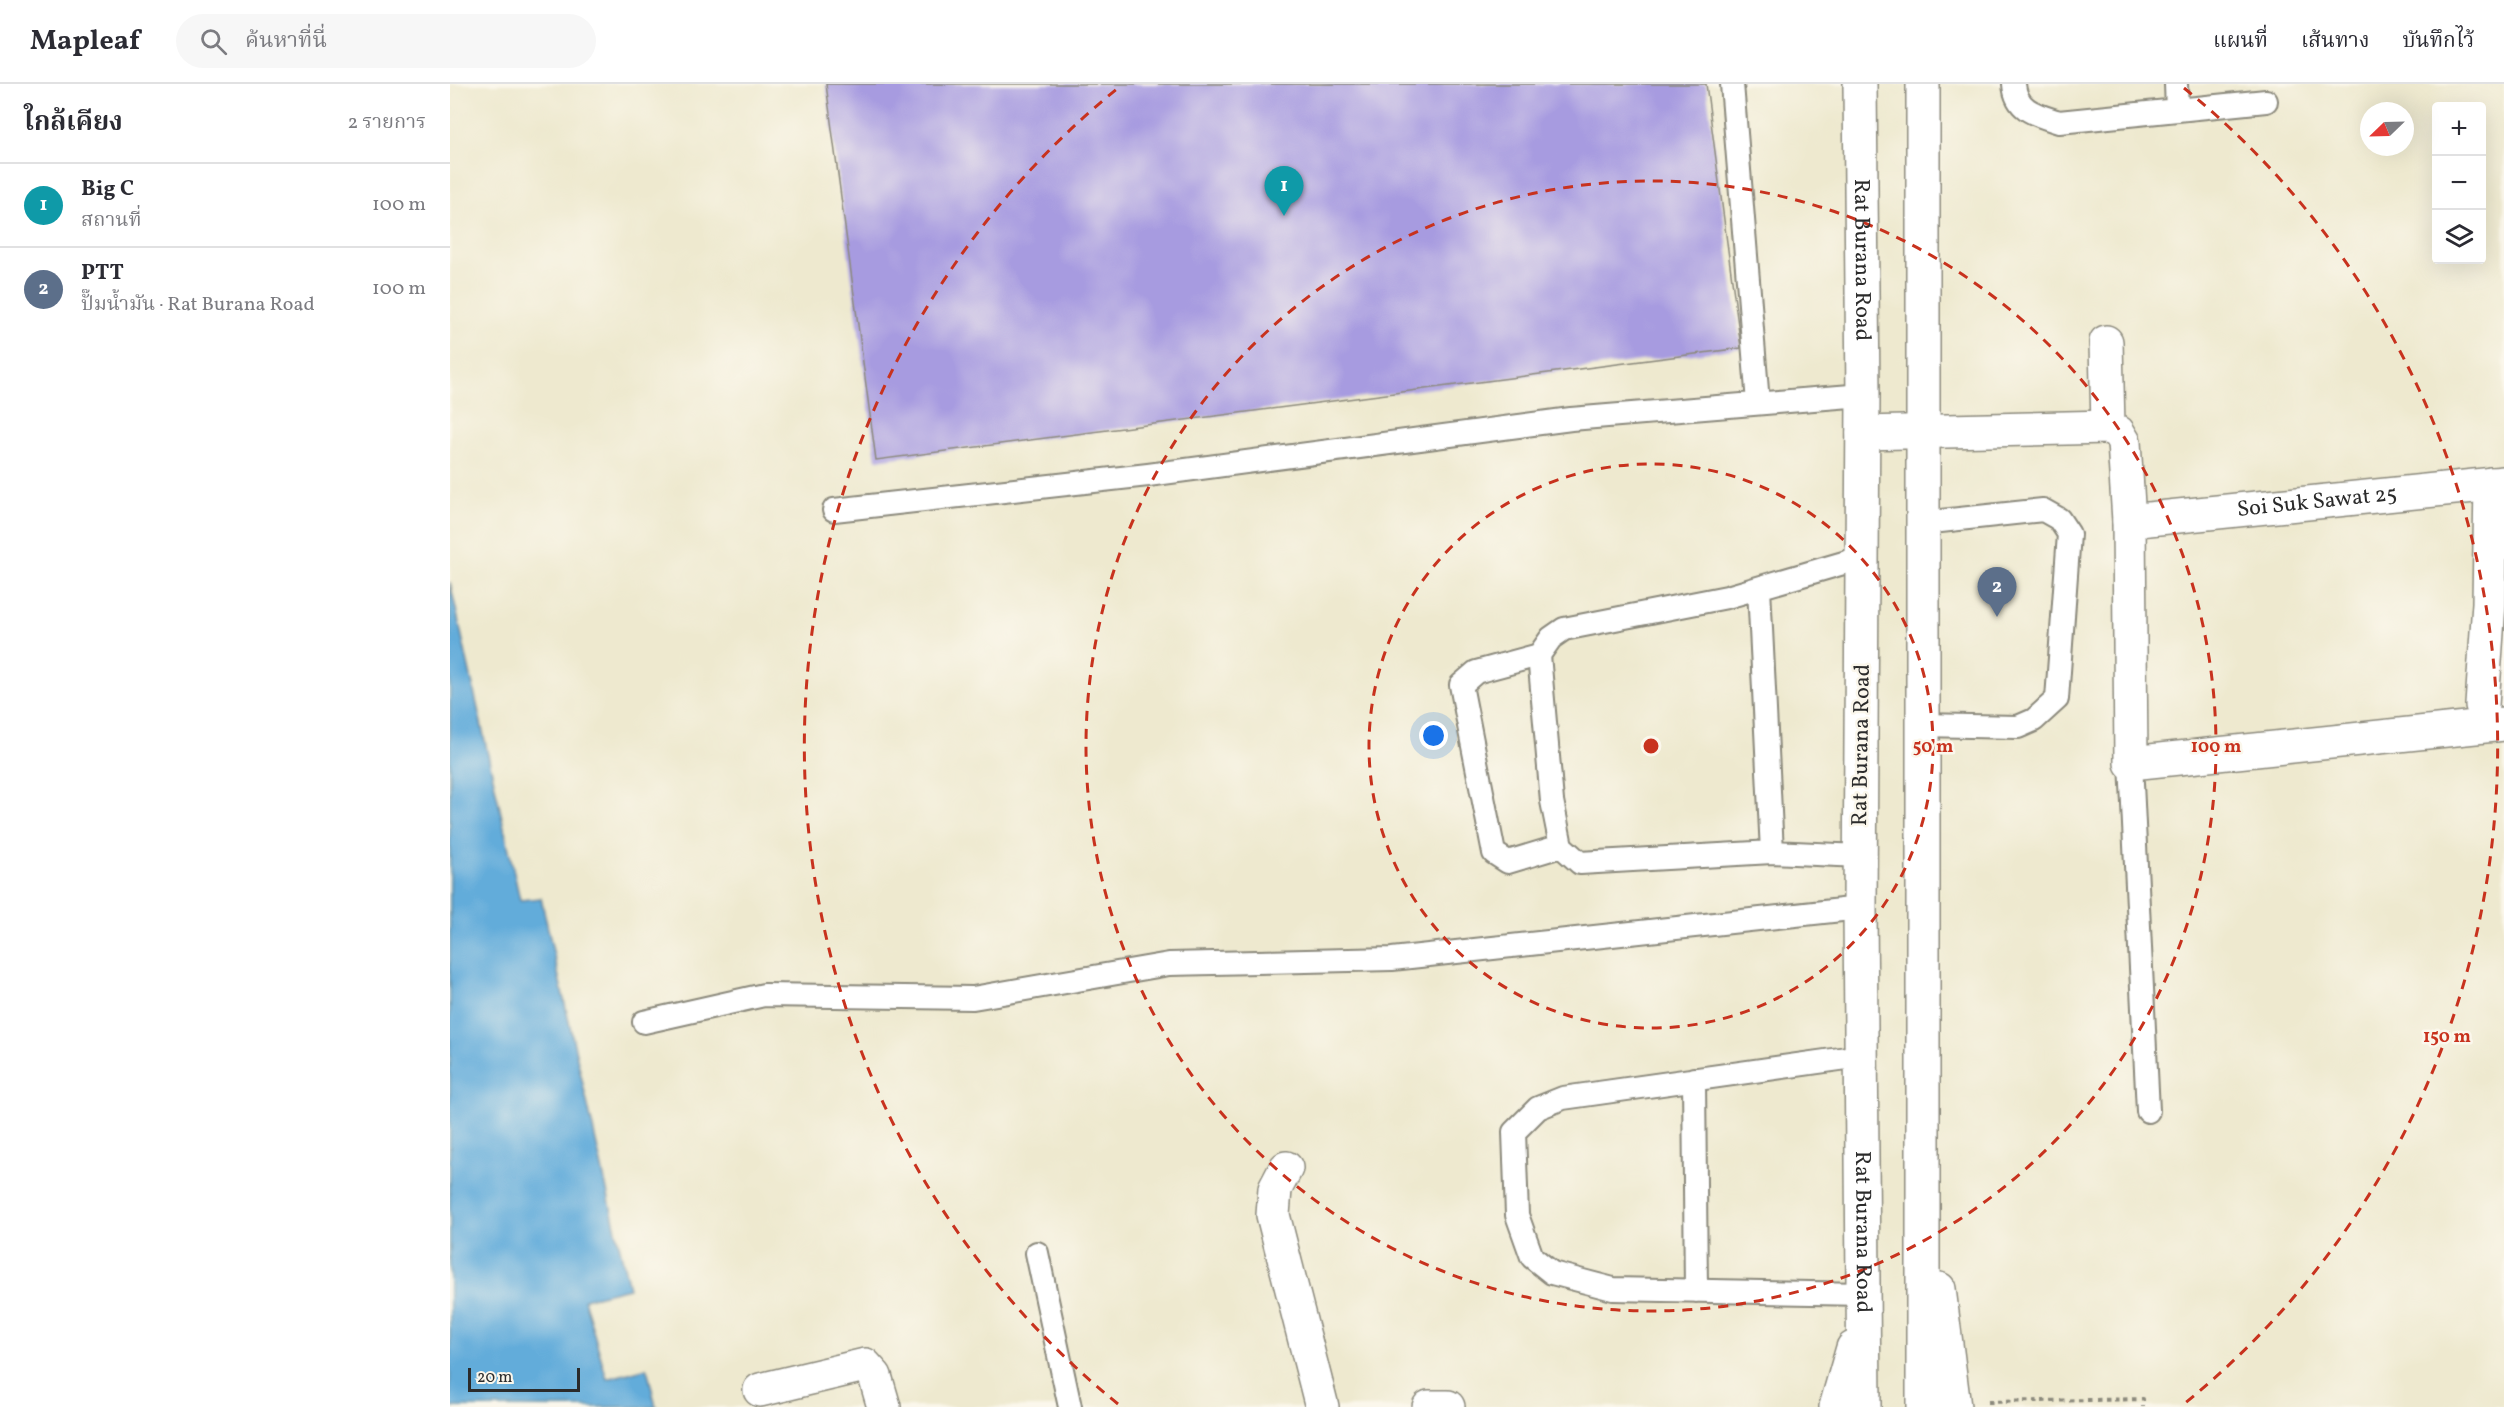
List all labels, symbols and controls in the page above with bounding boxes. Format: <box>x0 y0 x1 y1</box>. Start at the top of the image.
search box <box>176 14 596 68</box>
text: Mapleaf <box>30 22 140 61</box>
icon: search <box>197 25 230 58</box>
text: ค้นหาที่นี่ <box>245 26 327 57</box>
text: แผนที่ <box>2213 27 2268 56</box>
text: เส้นทาง <box>2301 27 2369 56</box>
text: บันทึกไว้ <box>2402 27 2474 56</box>
north arrow <box>2360 102 2414 156</box>
map controls <box>2432 102 2486 264</box>
button: + <box>2432 102 2486 156</box>
text: ใกล้เคียง <box>24 105 123 141</box>
text: 2 รายการ <box>348 109 426 137</box>
button: − <box>2432 156 2486 210</box>
pin: 1 <box>1264 166 1304 216</box>
text: Big C <box>81 174 134 205</box>
street label: Rat Burana Road <box>1845 179 1878 341</box>
text: 1 <box>39 191 48 219</box>
text: 100 m <box>372 191 426 219</box>
text: สถานที่ <box>81 207 142 235</box>
button: layers <box>2432 210 2486 264</box>
text: PTT <box>81 258 124 289</box>
text: 2 <box>38 275 49 303</box>
text: 100 m <box>372 275 426 303</box>
text: ปั๊มน้ำมัน · Rat Burana Road <box>81 291 315 319</box>
street label: Soi Suk Sawat 25 <box>2236 478 2398 525</box>
pin: 2 <box>1978 568 2016 617</box>
street label: Rat Burana Road <box>1845 664 1879 826</box>
your location <box>1419 721 1448 750</box>
text: 50 m <box>1913 735 1953 760</box>
text: 100 m <box>2191 735 2241 760</box>
centre of rings <box>1641 736 1661 756</box>
text: 150 m <box>2423 1025 2471 1050</box>
street label: Rat Burana Road <box>1846 1151 1879 1313</box>
scale bar <box>468 1365 580 1392</box>
text: 20 m <box>477 1367 512 1389</box>

